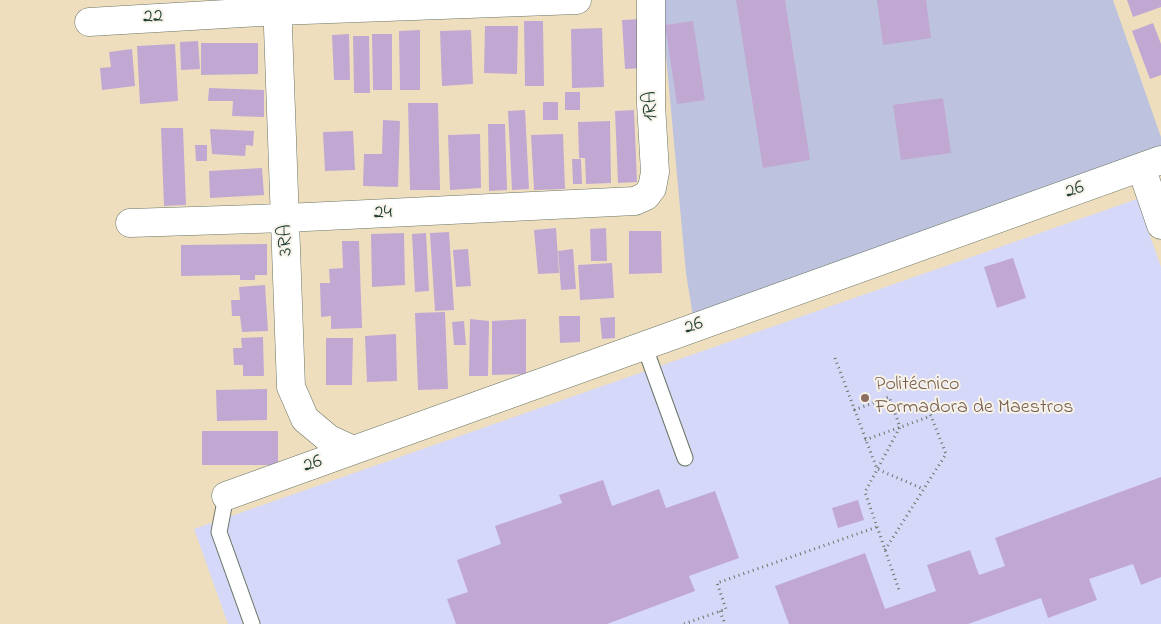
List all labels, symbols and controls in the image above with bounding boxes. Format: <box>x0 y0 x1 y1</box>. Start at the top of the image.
street label: 22 <box>142 5 164 31</box>
street label: 1RA <box>639 91 665 121</box>
street label: 26 <box>1062 177 1088 205</box>
street label: 24 <box>373 202 393 226</box>
street label: 3RA <box>274 224 300 256</box>
street label: 26 <box>681 313 707 341</box>
place label: Politécnico Formadora de Maestros <box>875 374 1073 421</box>
marker: Politécnico Formadora de Maestros <box>859 392 871 404</box>
street label: 26 <box>300 451 326 479</box>

